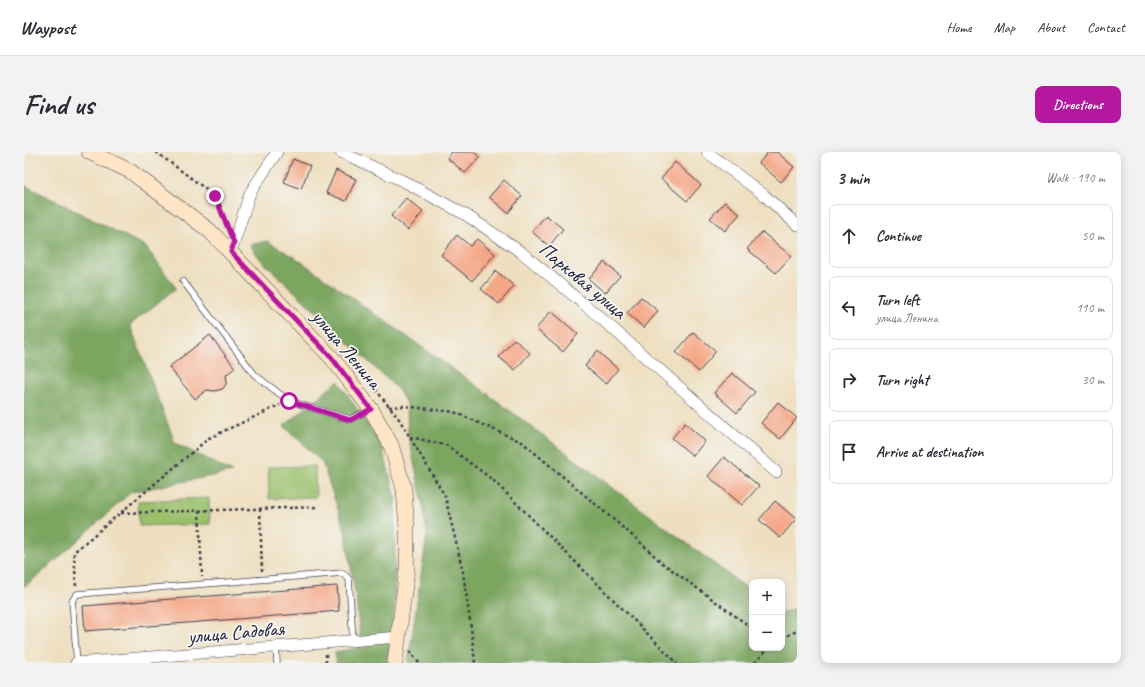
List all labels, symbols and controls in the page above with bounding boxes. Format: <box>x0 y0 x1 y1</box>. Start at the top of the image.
text: Waypost <box>20 16 75 40</box>
text: Home <box>946 19 972 36</box>
text: Map <box>994 19 1015 36</box>
text: About <box>1037 19 1065 36</box>
text: Contact <box>1087 19 1125 36</box>
button: Directions <box>1035 86 1121 123</box>
text: Find us <box>24 87 94 122</box>
text: 3 min <box>837 168 870 189</box>
text: Walk · 190 m <box>1046 170 1105 186</box>
route end <box>206 187 224 205</box>
icon: ahead <box>838 225 860 247</box>
text: Continue <box>876 227 921 246</box>
text: 50 m <box>1082 228 1104 244</box>
street label: Парковая улица <box>534 237 632 325</box>
text: Turn left <box>876 291 919 310</box>
icon: left <box>838 297 860 319</box>
text: 110 m <box>1076 300 1104 316</box>
street label: улица Ленина <box>306 304 388 395</box>
text: улица Ленина <box>876 310 938 326</box>
icon: right <box>838 369 860 391</box>
text: Turn right <box>876 371 929 390</box>
text: 30 m <box>1082 372 1104 388</box>
route start <box>280 392 298 410</box>
icon: arrive <box>838 441 860 463</box>
text: Arrive at destination <box>876 443 983 462</box>
map controls <box>749 579 785 651</box>
button: + <box>749 579 785 615</box>
button: − <box>749 615 785 651</box>
street label: улица Садовая <box>186 616 286 649</box>

